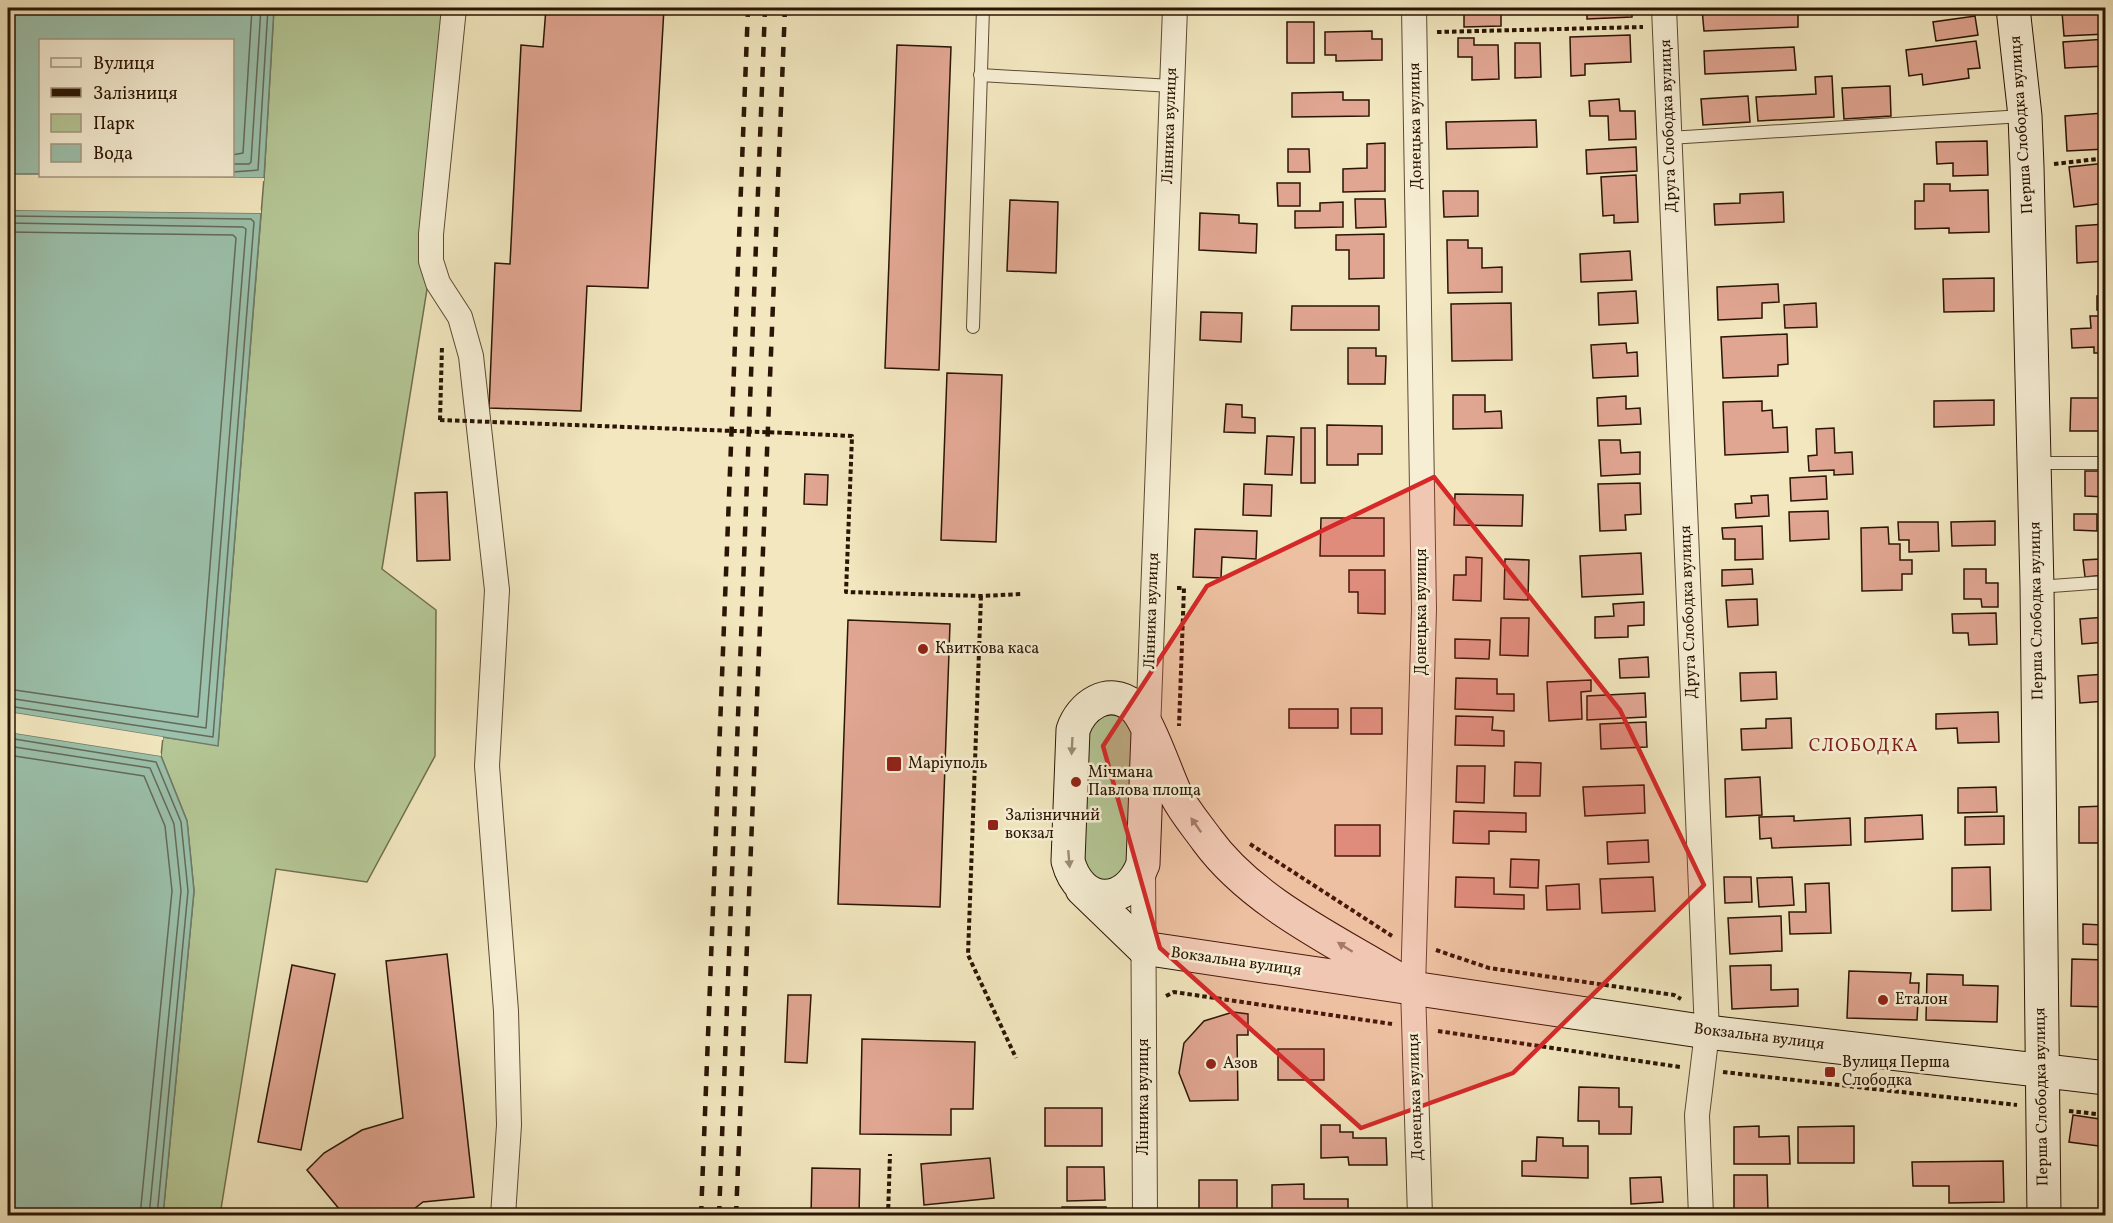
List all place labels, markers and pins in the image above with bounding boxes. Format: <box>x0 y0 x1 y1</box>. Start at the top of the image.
place label: Квиткова каса <box>935 638 1039 660</box>
marker: Квиткова каса <box>916 642 930 656</box>
place label: Маріуполь <box>908 753 988 775</box>
marker: Маріуполь <box>885 755 903 773</box>
place label: Мічмана Павлова площа <box>1088 762 1201 802</box>
marker: Мічмана Павлова площа <box>1069 775 1083 789</box>
place label: Залізничний вокзал <box>1005 805 1100 845</box>
marker: Залізничний вокзал <box>986 818 1000 832</box>
place label: Еталон <box>1895 989 1948 1011</box>
marker: Еталон <box>1876 993 1890 1007</box>
place label: Вулиця Перша Слободка <box>1842 1052 1950 1092</box>
place label: Азов <box>1223 1053 1258 1075</box>
marker: Азов <box>1204 1057 1218 1071</box>
marker: Вулиця Перша Слободка <box>1823 1065 1837 1079</box>

